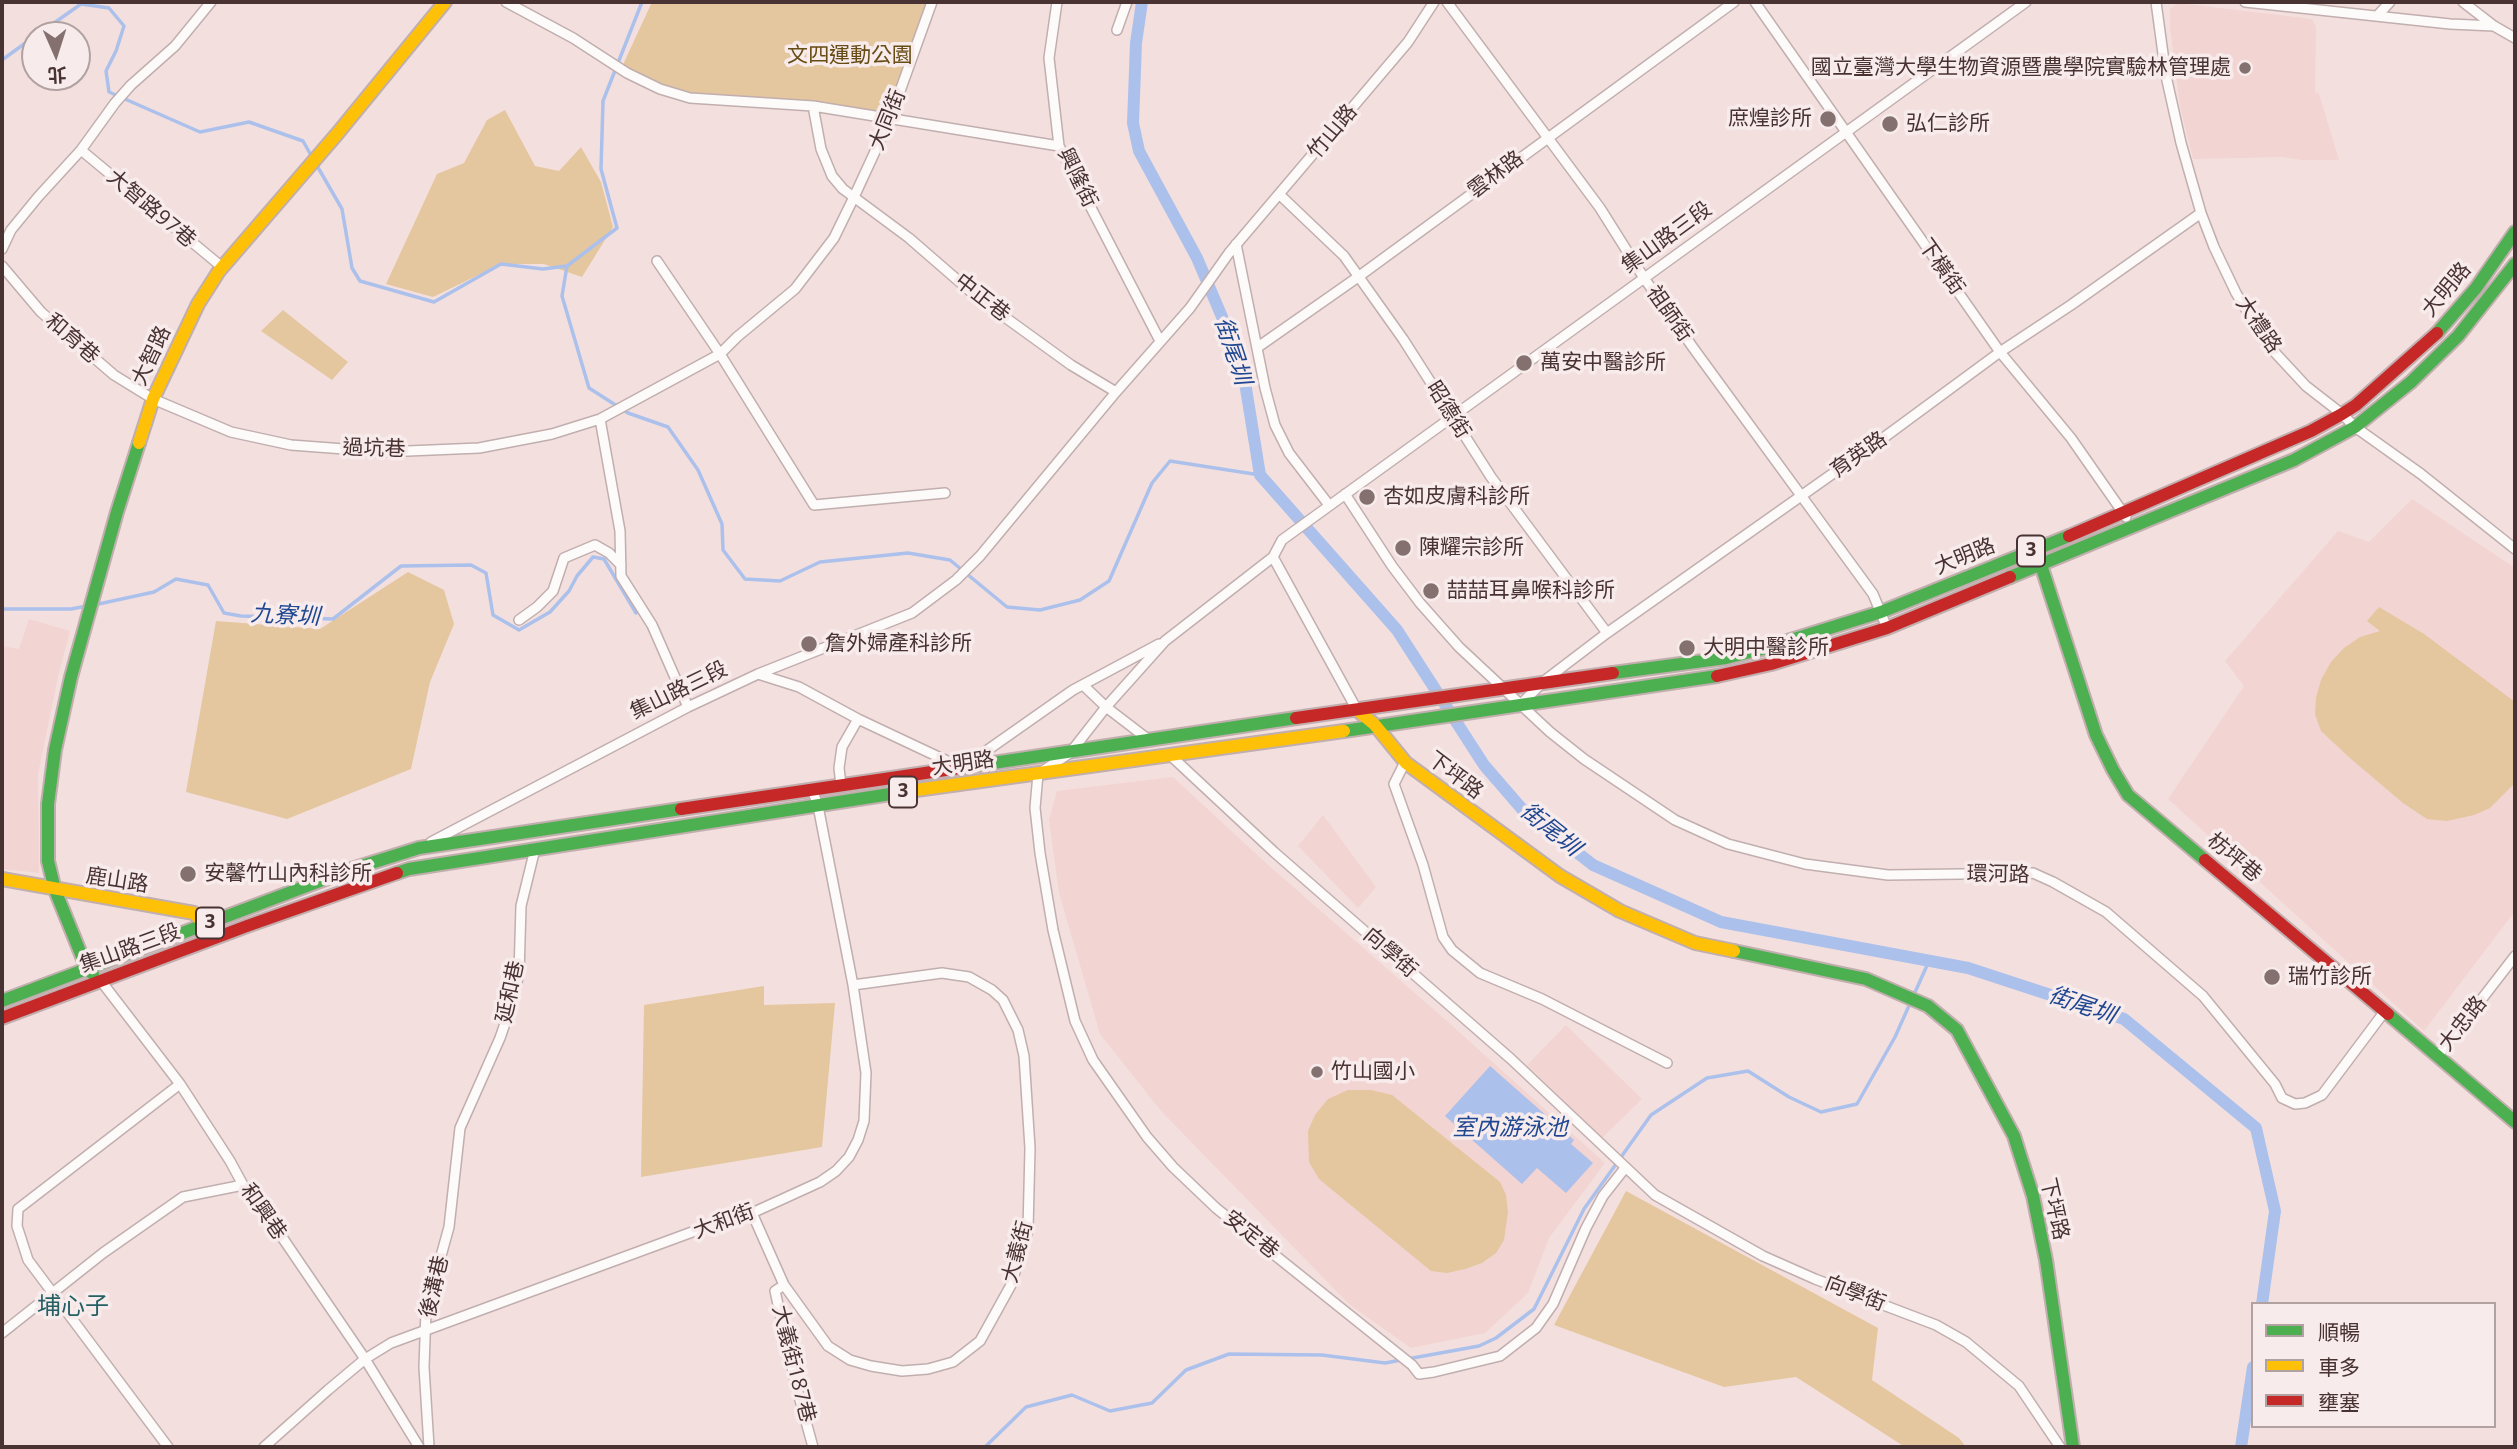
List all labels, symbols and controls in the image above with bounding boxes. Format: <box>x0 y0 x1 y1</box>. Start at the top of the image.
north arrow <box>21 21 91 91</box>
park label: 文四運動公園 <box>787 43 913 69</box>
place label: 國立臺灣大學生物資源暨農學院實驗林管理處 <box>1811 55 2231 81</box>
marker: 國立臺灣大學生物資源暨農學院實驗林管理處 <box>2237 60 2253 76</box>
text: 北 <box>47 61 67 88</box>
street label: 大同街 <box>865 86 911 154</box>
street label: 竹山路 <box>1303 100 1363 164</box>
place label: 庶煌診所 <box>1728 106 1812 132</box>
marker: 庶煌診所 <box>1818 109 1838 129</box>
place label: 弘仁診所 <box>1906 111 1990 137</box>
marker: 弘仁診所 <box>1880 114 1900 134</box>
street label: 興隆街 <box>1052 144 1102 212</box>
street label: 雲林路 <box>1463 146 1529 204</box>
street label: 大智路97巷 <box>102 165 200 253</box>
street label: 集山路三段 <box>1617 197 1717 279</box>
street label: 下橫街 <box>1913 234 1969 300</box>
street label: 大明路 <box>2417 258 2477 322</box>
street label: 中正巷 <box>949 269 1015 327</box>
street label: 祖師街 <box>1641 281 1697 347</box>
street label: 大禮路 <box>2230 292 2286 358</box>
street label: 和育巷 <box>40 309 104 369</box>
water label: 街尾圳 <box>1208 314 1256 388</box>
street label: 大智路 <box>127 322 177 390</box>
place label: 萬安中醫診所 <box>1540 350 1666 376</box>
marker: 萬安中醫診所 <box>1514 353 1534 373</box>
street label: 昭德街 <box>1421 377 1475 443</box>
street label: 育英路 <box>1826 427 1892 483</box>
street label: 過坑巷 <box>342 435 406 463</box>
place label: 杏如皮膚科診所 <box>1383 484 1530 510</box>
marker: 杏如皮膚科診所 <box>1357 487 1377 507</box>
street label: 大明路 <box>1931 534 1999 580</box>
place label: 陳耀宗診所 <box>1419 535 1524 561</box>
road number: 3 <box>2017 536 2045 566</box>
marker: 陳耀宗診所 <box>1393 538 1413 558</box>
place label: 喆喆耳鼻喉科診所 <box>1447 578 1615 604</box>
marker: 喆喆耳鼻喉科診所 <box>1421 581 1441 601</box>
water label: 九寮圳 <box>250 600 320 632</box>
place label: 詹外婦產科診所 <box>825 631 972 657</box>
marker: 詹外婦產科診所 <box>799 634 819 654</box>
place label: 大明中醫診所 <box>1703 635 1829 661</box>
marker: 大明中醫診所 <box>1677 638 1697 658</box>
street label: 集山路三段 <box>626 657 732 725</box>
street label: 大明路 <box>930 747 996 781</box>
street label: 下坪路 <box>1422 747 1488 805</box>
road number: 3 <box>889 776 917 807</box>
water label: 街尾圳 <box>1515 798 1585 862</box>
street label: 枋坪巷 <box>2202 828 2266 888</box>
place label: 安馨竹山內科診所 <box>204 861 372 887</box>
street label: 環河路 <box>1966 862 2030 888</box>
street label: 鹿山路 <box>84 864 150 898</box>
marker: 安馨竹山內科診所 <box>178 864 198 884</box>
road number: 3 <box>196 908 224 939</box>
street label: 集山路三段 <box>76 919 184 979</box>
street label: 向學街 <box>1358 923 1422 983</box>
street label: 延和巷 <box>492 959 530 1025</box>
place label: 瑞竹診所 <box>2288 964 2372 990</box>
marker: 瑞竹診所 <box>2262 967 2282 987</box>
water label: 街尾圳 <box>2045 982 2119 1030</box>
street label: 大忠路 <box>2434 991 2492 1057</box>
place label: 竹山國小 <box>1331 1059 1415 1085</box>
marker: 竹山國小 <box>1309 1064 1325 1080</box>
water label: 室內游泳池 <box>1453 1114 1567 1142</box>
street label: 下坪路 <box>2035 1175 2073 1243</box>
street label: 和興巷 <box>235 1179 291 1245</box>
street label: 大和街 <box>690 1199 758 1245</box>
street label: 安定巷 <box>1218 1206 1284 1264</box>
street label: 大義街 <box>998 1218 1038 1286</box>
street label: 後溝巷 <box>416 1253 454 1321</box>
street label: 向學街 <box>1821 1271 1889 1317</box>
district label: 埔心子 <box>37 1293 109 1321</box>
legend <box>2251 1302 2496 1428</box>
street label: 大義街187巷 <box>766 1303 820 1425</box>
text: 順暢 <box>2318 1318 2360 1346</box>
text: 車多 <box>2318 1353 2360 1381</box>
text: 壅塞 <box>2318 1388 2360 1416</box>

